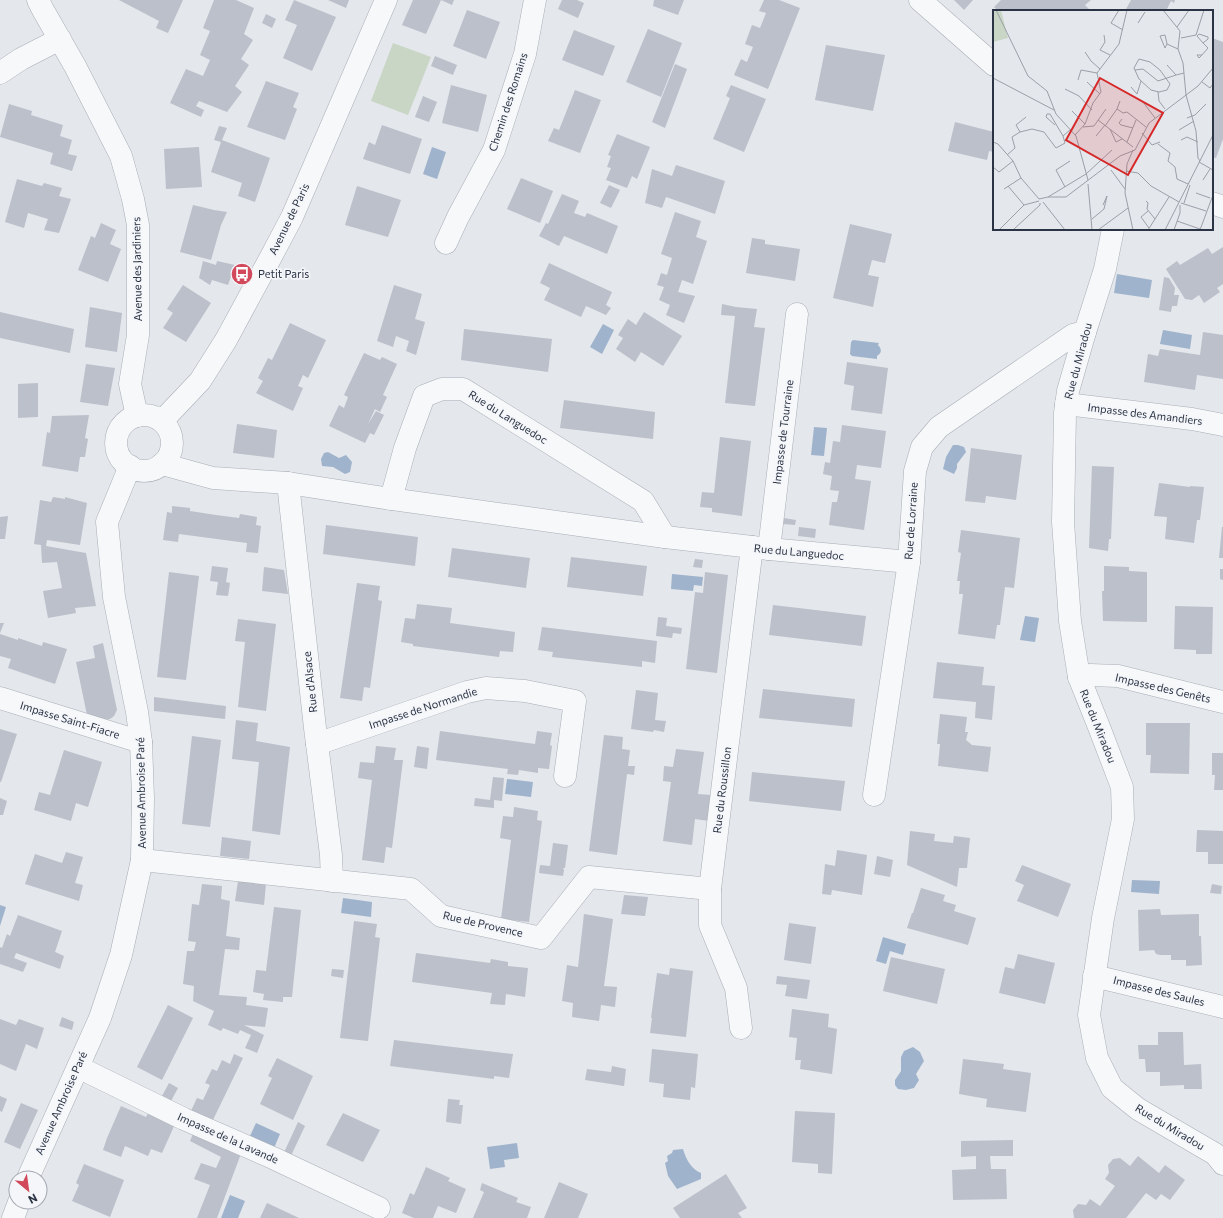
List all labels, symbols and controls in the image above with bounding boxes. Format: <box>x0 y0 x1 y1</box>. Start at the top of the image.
inset map <box>993 10 1213 230</box>
street label: Chemin des Romains <box>485 51 530 153</box>
street label: Avenue de Paris <box>266 181 311 257</box>
street label: Avenue des Jardiniers <box>129 217 145 321</box>
bus stop icon: Petit Paris <box>229 261 255 287</box>
place label: Petit Paris <box>258 267 309 280</box>
street label: Rue du Miradou <box>1061 321 1094 400</box>
street label: Impasse de Tourraine <box>770 379 795 485</box>
street label: Rue du Languedoc <box>466 387 550 446</box>
street label: Impasse des Amandiers <box>1087 400 1203 427</box>
street label: Rue de Lorraine <box>901 481 920 560</box>
street label: Rue du Languedoc <box>753 541 845 562</box>
street label: Rue d'Alsace <box>300 650 319 713</box>
street label: Impasse des Genêts <box>1114 670 1212 705</box>
street label: Impasse de Normandie <box>367 684 479 731</box>
street label: Rue du Miradou <box>1078 687 1119 765</box>
street label: Impasse Saint-Fiacre <box>19 698 122 741</box>
street label: Avenue Ambroise Paré <box>133 737 148 849</box>
street label: Rue du Roussillon <box>710 746 733 834</box>
street label: Rue de Provence <box>442 908 525 939</box>
street label: Impasse des Saules <box>1112 973 1206 1008</box>
street label: Avenue Ambroise Paré <box>32 1049 89 1156</box>
street label: Rue du Miradou <box>1133 1101 1207 1152</box>
street label: Impasse de la Lavande <box>176 1109 281 1166</box>
north arrow <box>8 1170 48 1210</box>
text: N <box>26 1191 40 1207</box>

